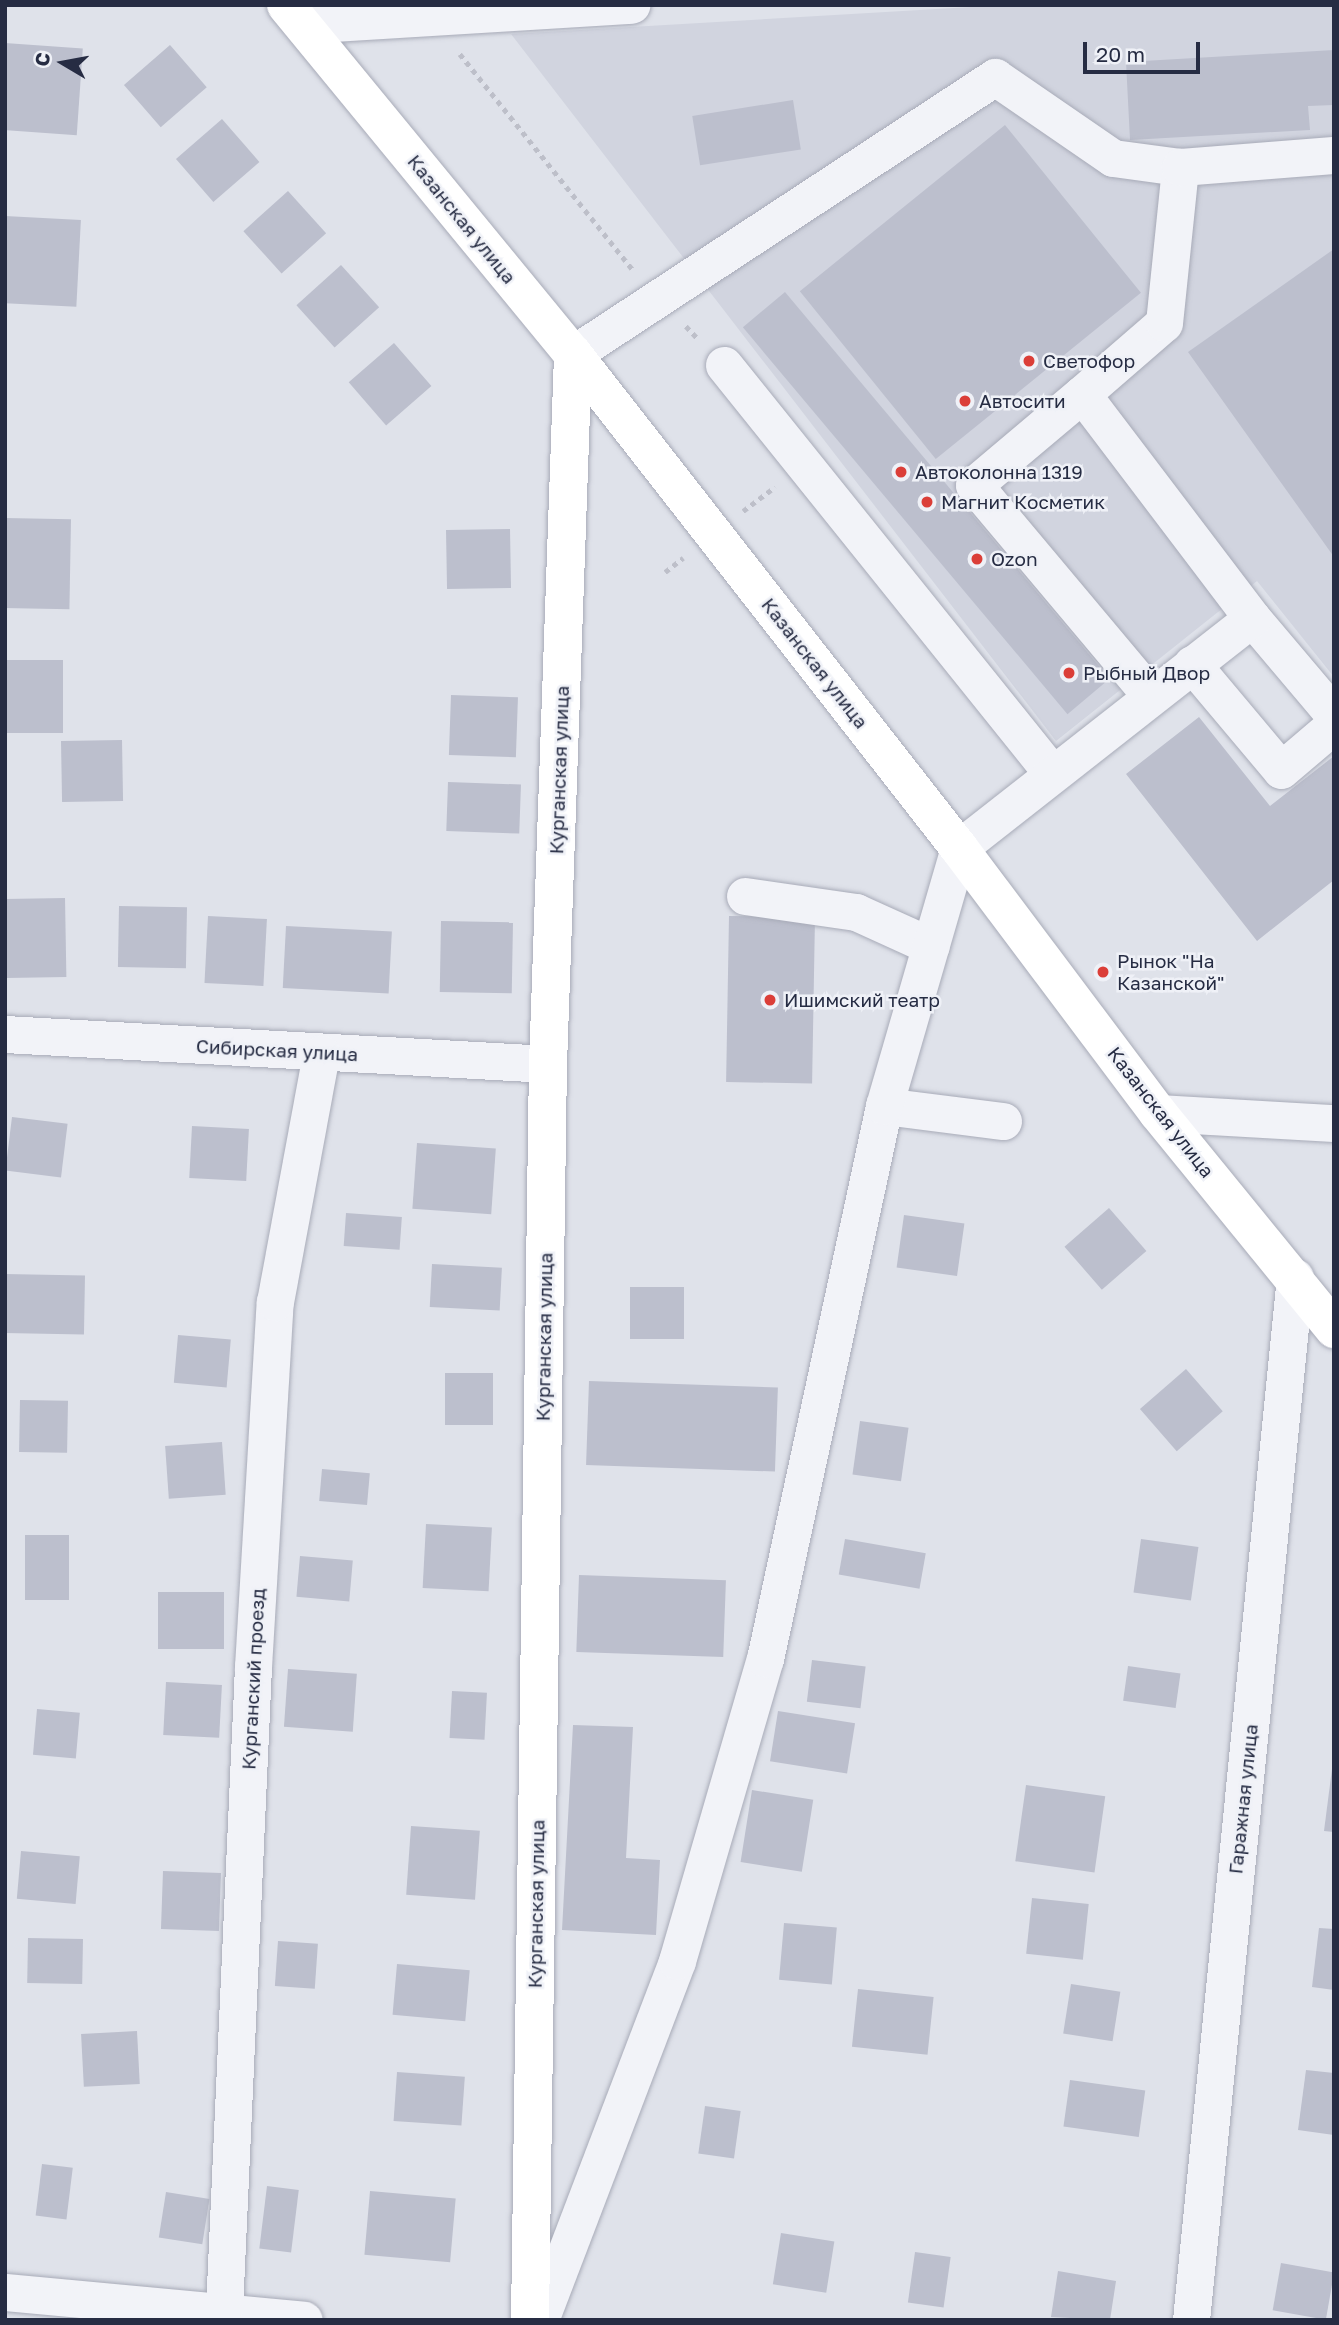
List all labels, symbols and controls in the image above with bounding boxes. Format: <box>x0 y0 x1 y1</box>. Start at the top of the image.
north arrow <box>28 28 98 98</box>
scale bar <box>1087 28 1204 72</box>
text: 20 m <box>1096 41 1145 67</box>
text: С <box>29 51 54 68</box>
street label: Казанская улица <box>403 150 521 288</box>
place label: Светофор <box>1043 350 1135 372</box>
marker: Светофор <box>1021 353 1037 369</box>
place label: Автосити <box>979 390 1066 412</box>
marker: Автосити <box>957 393 973 409</box>
place label: Автоколонна 1319 <box>915 461 1083 483</box>
marker: Автоколонна 1319 <box>893 464 909 480</box>
place label: Магнит Косметик <box>941 491 1105 513</box>
marker: Магнит Косметик <box>919 494 935 510</box>
place label: Ozon <box>991 548 1038 570</box>
marker: Ozon <box>969 551 985 567</box>
street label: Казанская улица <box>757 593 873 733</box>
place label: Рыбный Двор <box>1083 662 1210 684</box>
marker: Рыбный Двор <box>1061 665 1077 681</box>
street label: Курганская улица <box>545 685 573 855</box>
place label: Рынок "На Казанской" <box>1117 950 1224 994</box>
marker: Рынок "На Казанской" <box>1095 964 1111 980</box>
place label: Ишимский театр <box>784 989 940 1011</box>
marker: Ишимский театр <box>762 992 778 1008</box>
street label: Сибирская улица <box>195 1034 359 1066</box>
street label: Казанская улица <box>1103 1042 1219 1182</box>
street label: Курганская улица <box>531 1253 557 1421</box>
street label: Курганский проезд <box>237 1588 269 1770</box>
street label: Гаражная улица <box>1224 1723 1262 1875</box>
street label: Курганская улица <box>523 1820 549 1988</box>

